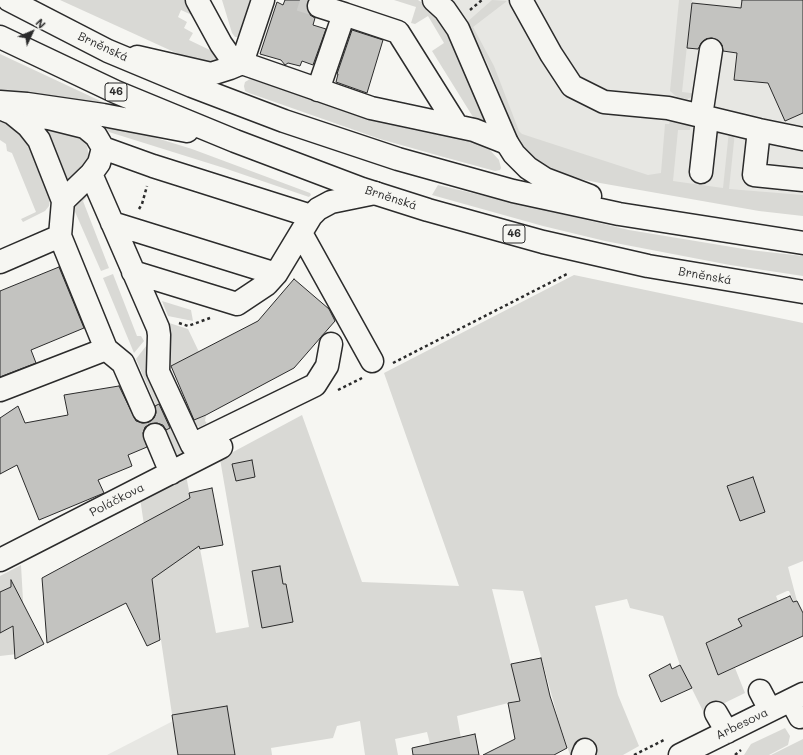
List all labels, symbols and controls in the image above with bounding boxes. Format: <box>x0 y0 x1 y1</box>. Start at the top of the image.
north arrow <box>12 12 52 52</box>
text: N <box>33 15 49 32</box>
street label: Brněnská <box>76 29 130 65</box>
road number: 46 <box>105 83 127 101</box>
street label: Brněnská <box>363 183 419 213</box>
road number: 46 <box>503 225 525 243</box>
street label: Brněnská <box>677 264 733 288</box>
street label: Poláčkova <box>87 480 147 520</box>
street label: Arbesova <box>714 705 770 743</box>

